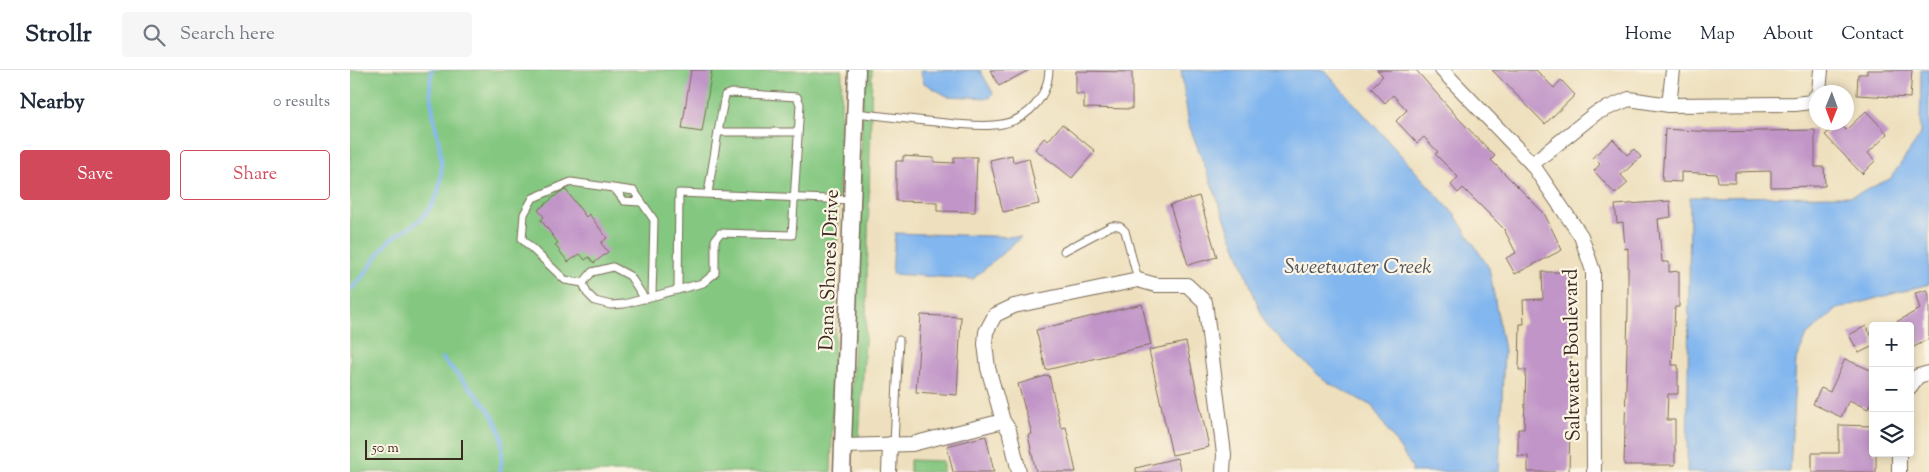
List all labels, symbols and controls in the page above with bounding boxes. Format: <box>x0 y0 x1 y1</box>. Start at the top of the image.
search box <box>122 12 472 57</box>
text: Strollr <box>25 18 92 52</box>
icon: search <box>140 21 168 49</box>
text: Search here <box>180 21 275 48</box>
text: Home <box>1625 22 1672 48</box>
text: Map <box>1700 22 1735 48</box>
text: About <box>1763 22 1813 48</box>
text: Contact <box>1841 22 1904 48</box>
north arrow <box>1809 85 1854 130</box>
text: Nearby <box>20 88 85 118</box>
text: 0 results <box>273 91 330 114</box>
button: Save <box>20 150 170 200</box>
button: Share <box>180 150 330 200</box>
street label: Dana Shores Drive <box>813 189 848 351</box>
water label: Sweetwater Creek <box>1284 253 1432 283</box>
street label: Saltwater Boulevard <box>1557 268 1590 442</box>
map controls <box>1869 322 1914 457</box>
button: + <box>1869 322 1914 367</box>
button: − <box>1869 367 1914 412</box>
button: layers <box>1869 412 1914 457</box>
scale bar <box>365 437 462 460</box>
text: 50 m <box>372 439 399 459</box>

